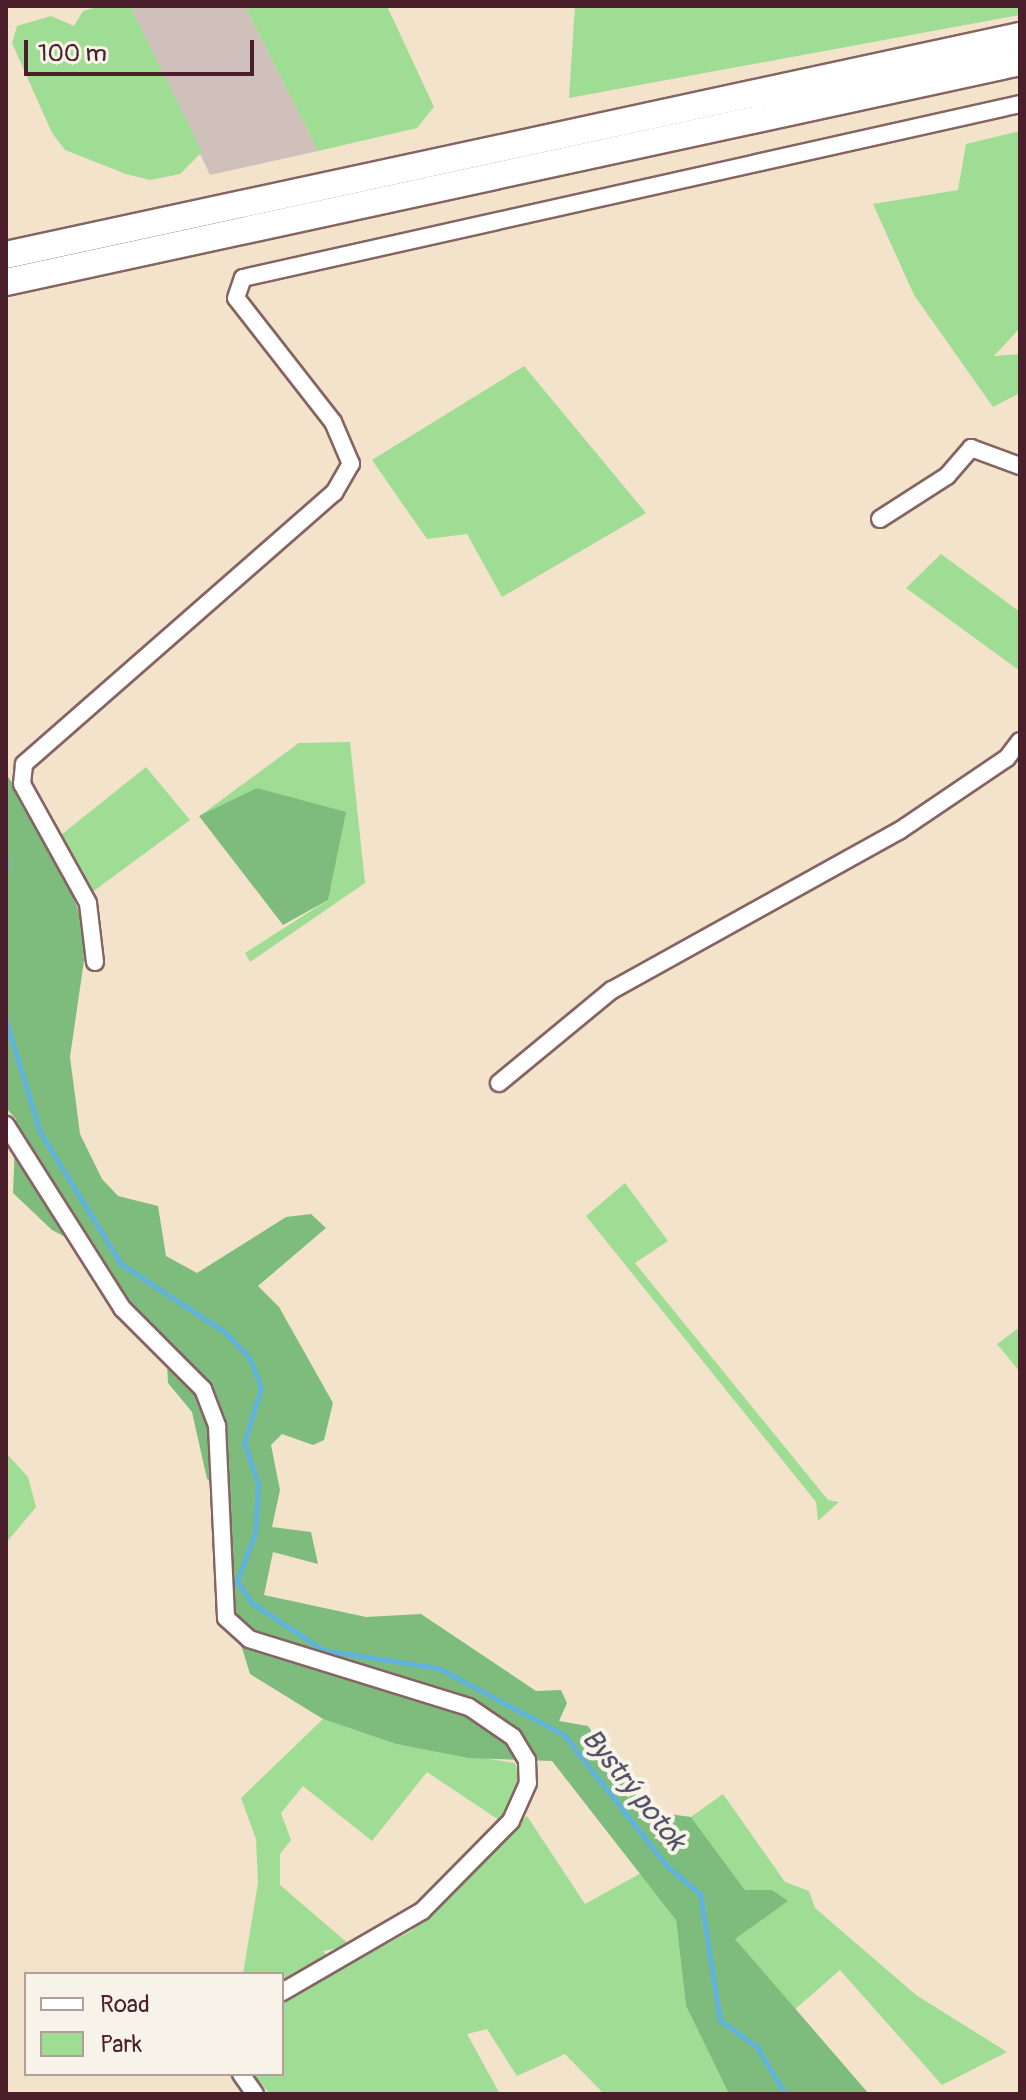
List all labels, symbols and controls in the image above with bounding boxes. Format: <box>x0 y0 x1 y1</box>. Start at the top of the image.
scale bar <box>28 24 258 74</box>
text: 100 m <box>38 39 107 68</box>
water label: Bystrý potok <box>574 1723 692 1857</box>
legend <box>24 1972 284 2076</box>
text: Road <box>100 1990 150 2019</box>
text: Park <box>100 2030 142 2059</box>

